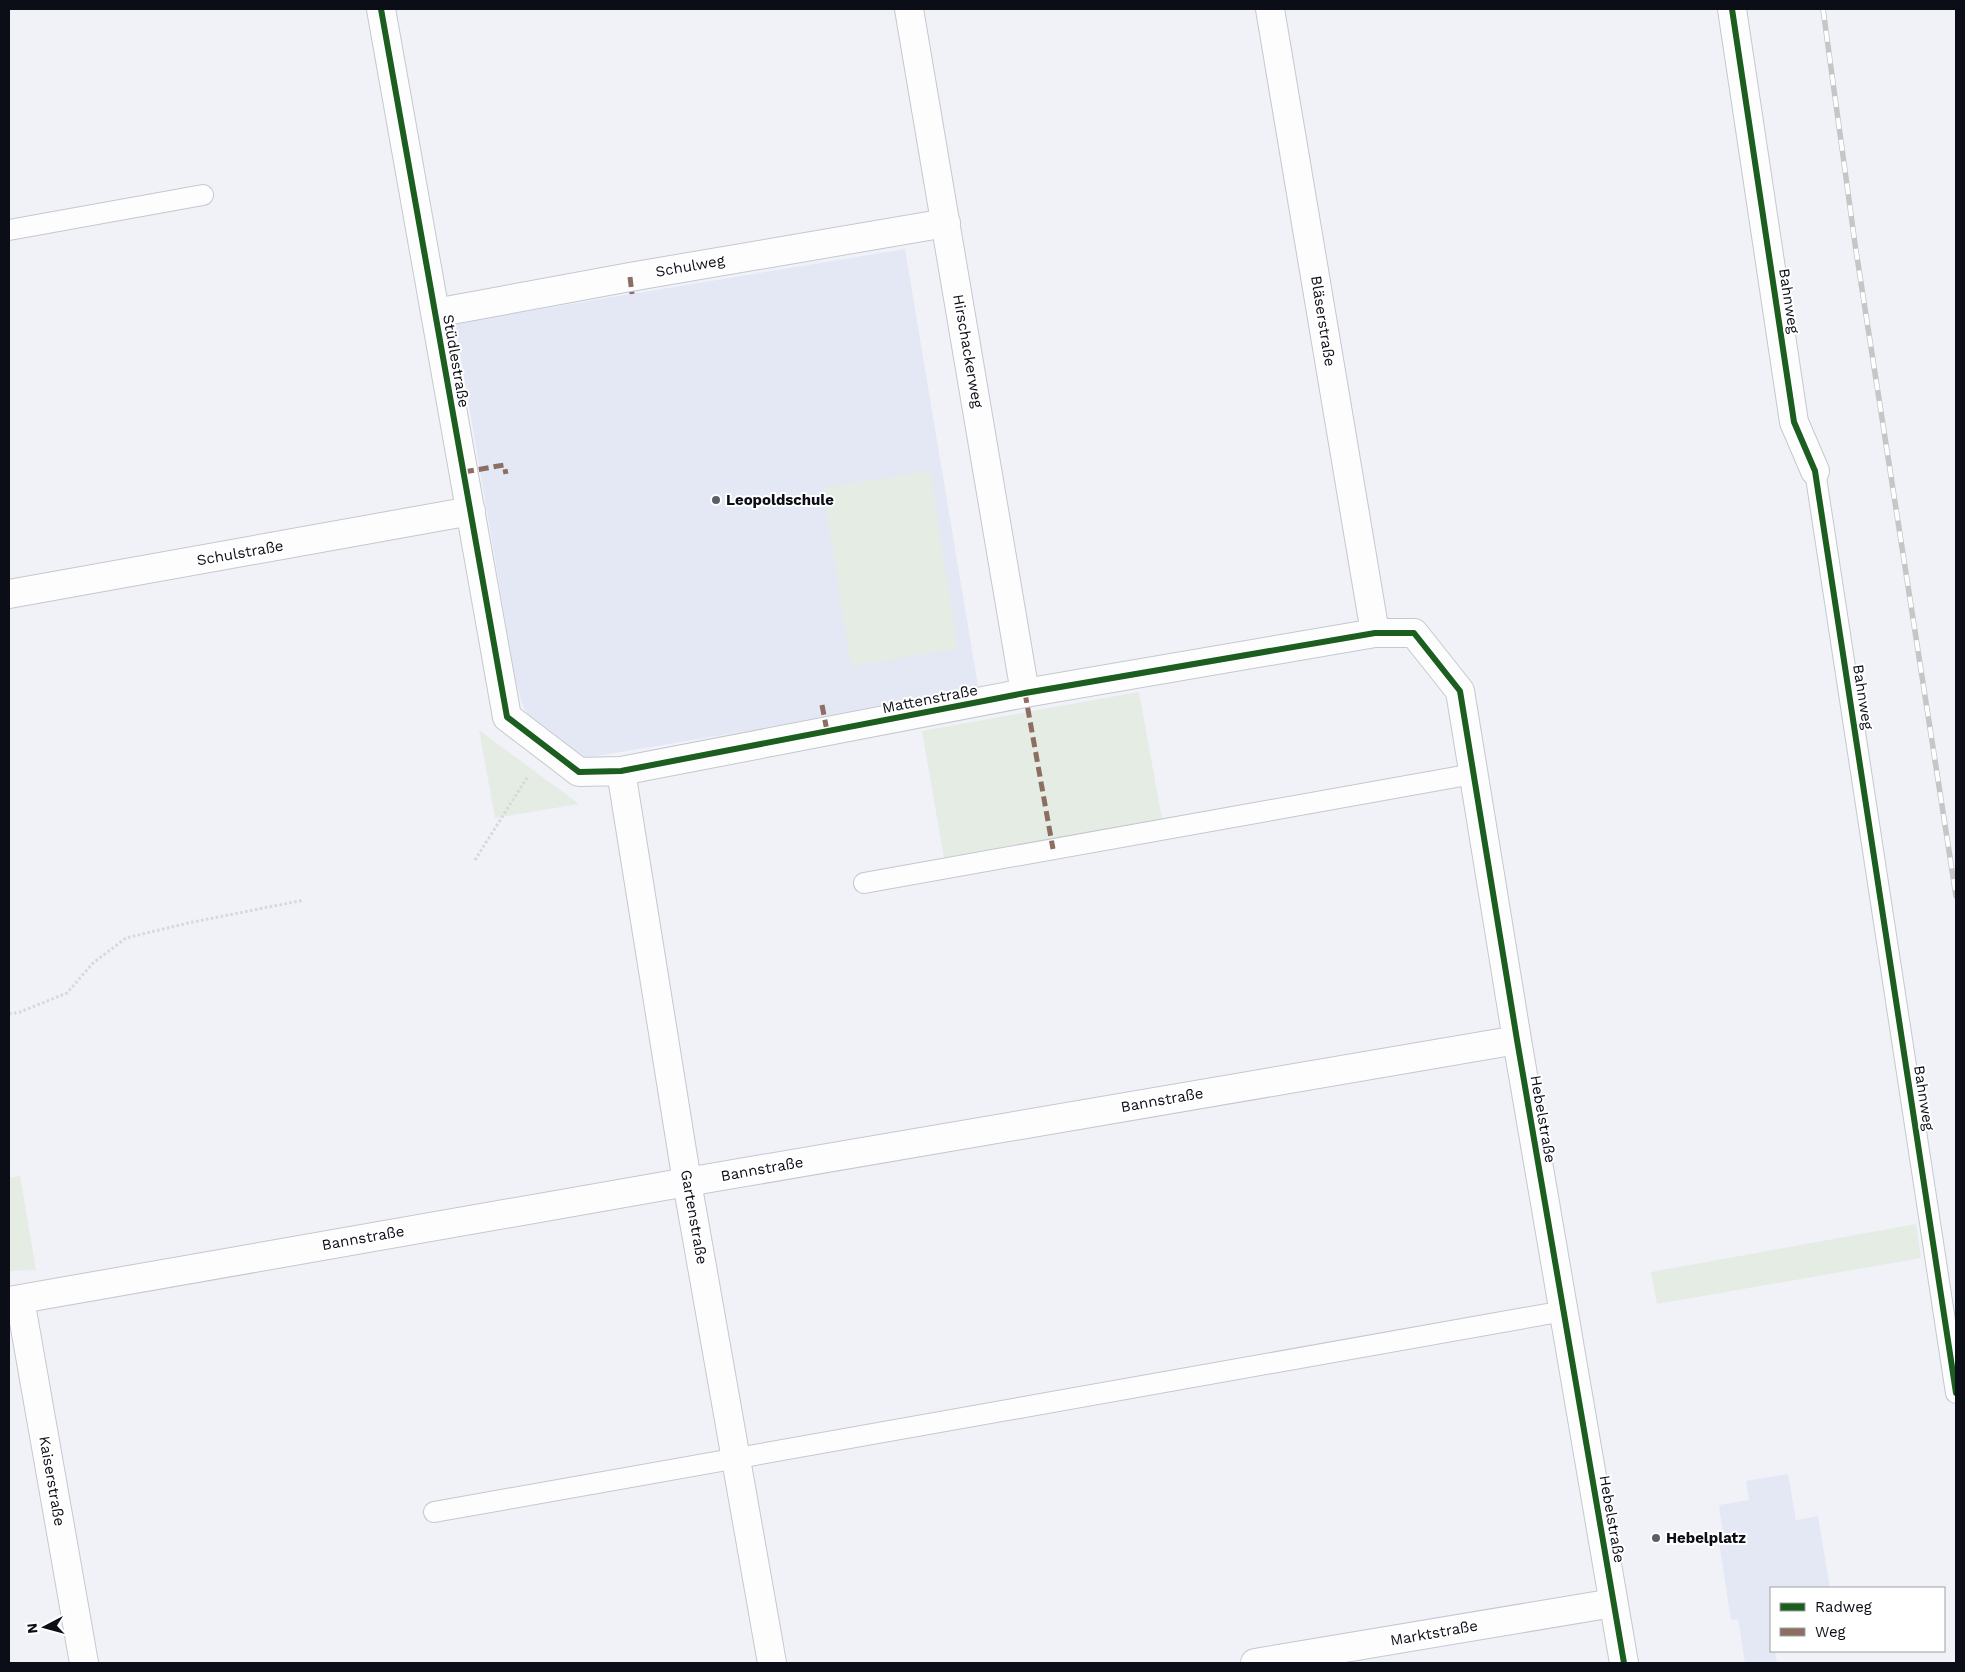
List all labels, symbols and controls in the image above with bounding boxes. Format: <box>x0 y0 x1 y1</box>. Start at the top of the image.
street label: Schulweg <box>654 251 726 281</box>
street label: Bahnweg <box>1775 267 1803 335</box>
street label: Bläserstraße <box>1307 274 1339 368</box>
street label: Hirschackerweg <box>949 293 987 409</box>
street label: Stüdlestraße <box>439 313 473 409</box>
place label: Leopoldschule <box>726 491 834 509</box>
marker: Leopoldschule <box>710 494 722 506</box>
street label: Schulstraße <box>195 537 285 569</box>
street label: Bahnweg <box>1849 663 1877 731</box>
street label: Mattenstraße <box>881 681 979 717</box>
street label: Bahnweg <box>1910 1064 1938 1132</box>
street label: Hebelstraße <box>1526 1074 1560 1164</box>
street label: Bannstraße <box>1119 1084 1205 1116</box>
street label: Bannstraße <box>719 1153 805 1185</box>
street label: Gartenstraße <box>677 1168 711 1266</box>
street label: Bannstraße <box>320 1222 406 1254</box>
street label: Kaiserstraße <box>35 1435 69 1527</box>
street label: Hebelstraße <box>1595 1474 1629 1564</box>
place label: Hebelplatz <box>1666 1529 1746 1547</box>
marker: Hebelplatz <box>1650 1532 1662 1544</box>
legend <box>1770 1587 1945 1652</box>
text: Radweg <box>1815 1598 1872 1616</box>
north arrow <box>20 1602 70 1652</box>
street label: Marktstraße <box>1389 1616 1479 1650</box>
text: N <box>24 1622 41 1634</box>
text: Weg <box>1815 1623 1846 1641</box>

